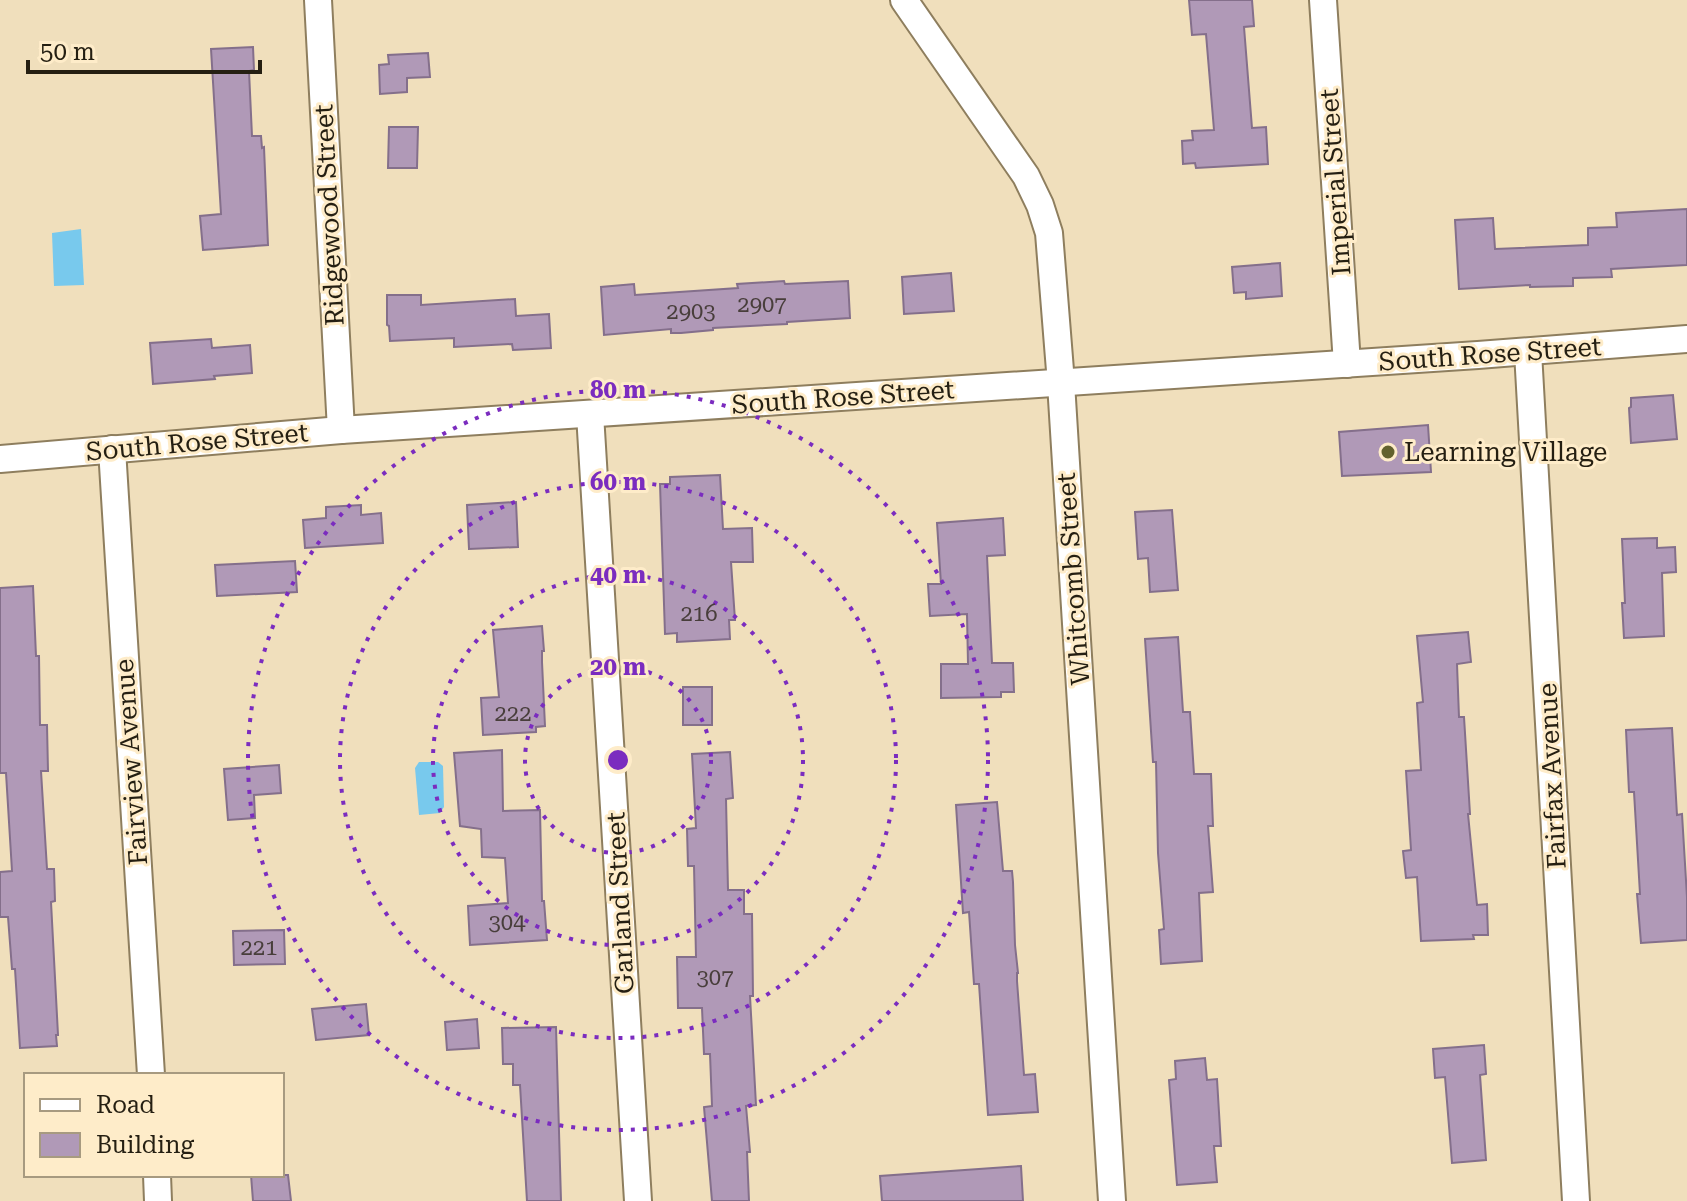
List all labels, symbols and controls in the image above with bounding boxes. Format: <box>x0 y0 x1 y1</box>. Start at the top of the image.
scale bar <box>28 24 260 74</box>
text: 50 m <box>40 38 95 66</box>
street label: Imperial Street <box>1313 87 1356 276</box>
street label: Ridgewood Street <box>308 103 350 327</box>
house number: 2907 <box>737 292 787 317</box>
house number: 2903 <box>666 299 716 324</box>
street label: South Rose Street <box>1378 331 1603 377</box>
street label: South Rose Street <box>731 374 956 420</box>
text: 80 m <box>590 376 646 404</box>
street label: South Rose Street <box>85 417 310 467</box>
place label: Learning Village <box>1404 437 1607 467</box>
marker: Learning Village <box>1379 443 1397 461</box>
text: 60 m <box>590 468 646 496</box>
street label: Whitcomb Street <box>1051 471 1095 686</box>
text: 40 m <box>590 561 646 589</box>
house number: 216 <box>681 601 717 626</box>
text: 20 m <box>590 653 646 681</box>
street label: Fairview Avenue <box>109 658 153 866</box>
street label: Fairfax Avenue <box>1532 682 1572 870</box>
house number: 222 <box>495 701 531 726</box>
centre of rings <box>604 746 632 774</box>
street label: Garland Street <box>600 811 640 995</box>
house number: 304 <box>489 910 526 935</box>
house number: 221 <box>241 935 277 960</box>
house number: 307 <box>697 965 733 990</box>
legend <box>24 1073 284 1177</box>
text: Road <box>96 1091 155 1119</box>
text: Building <box>96 1131 194 1159</box>

